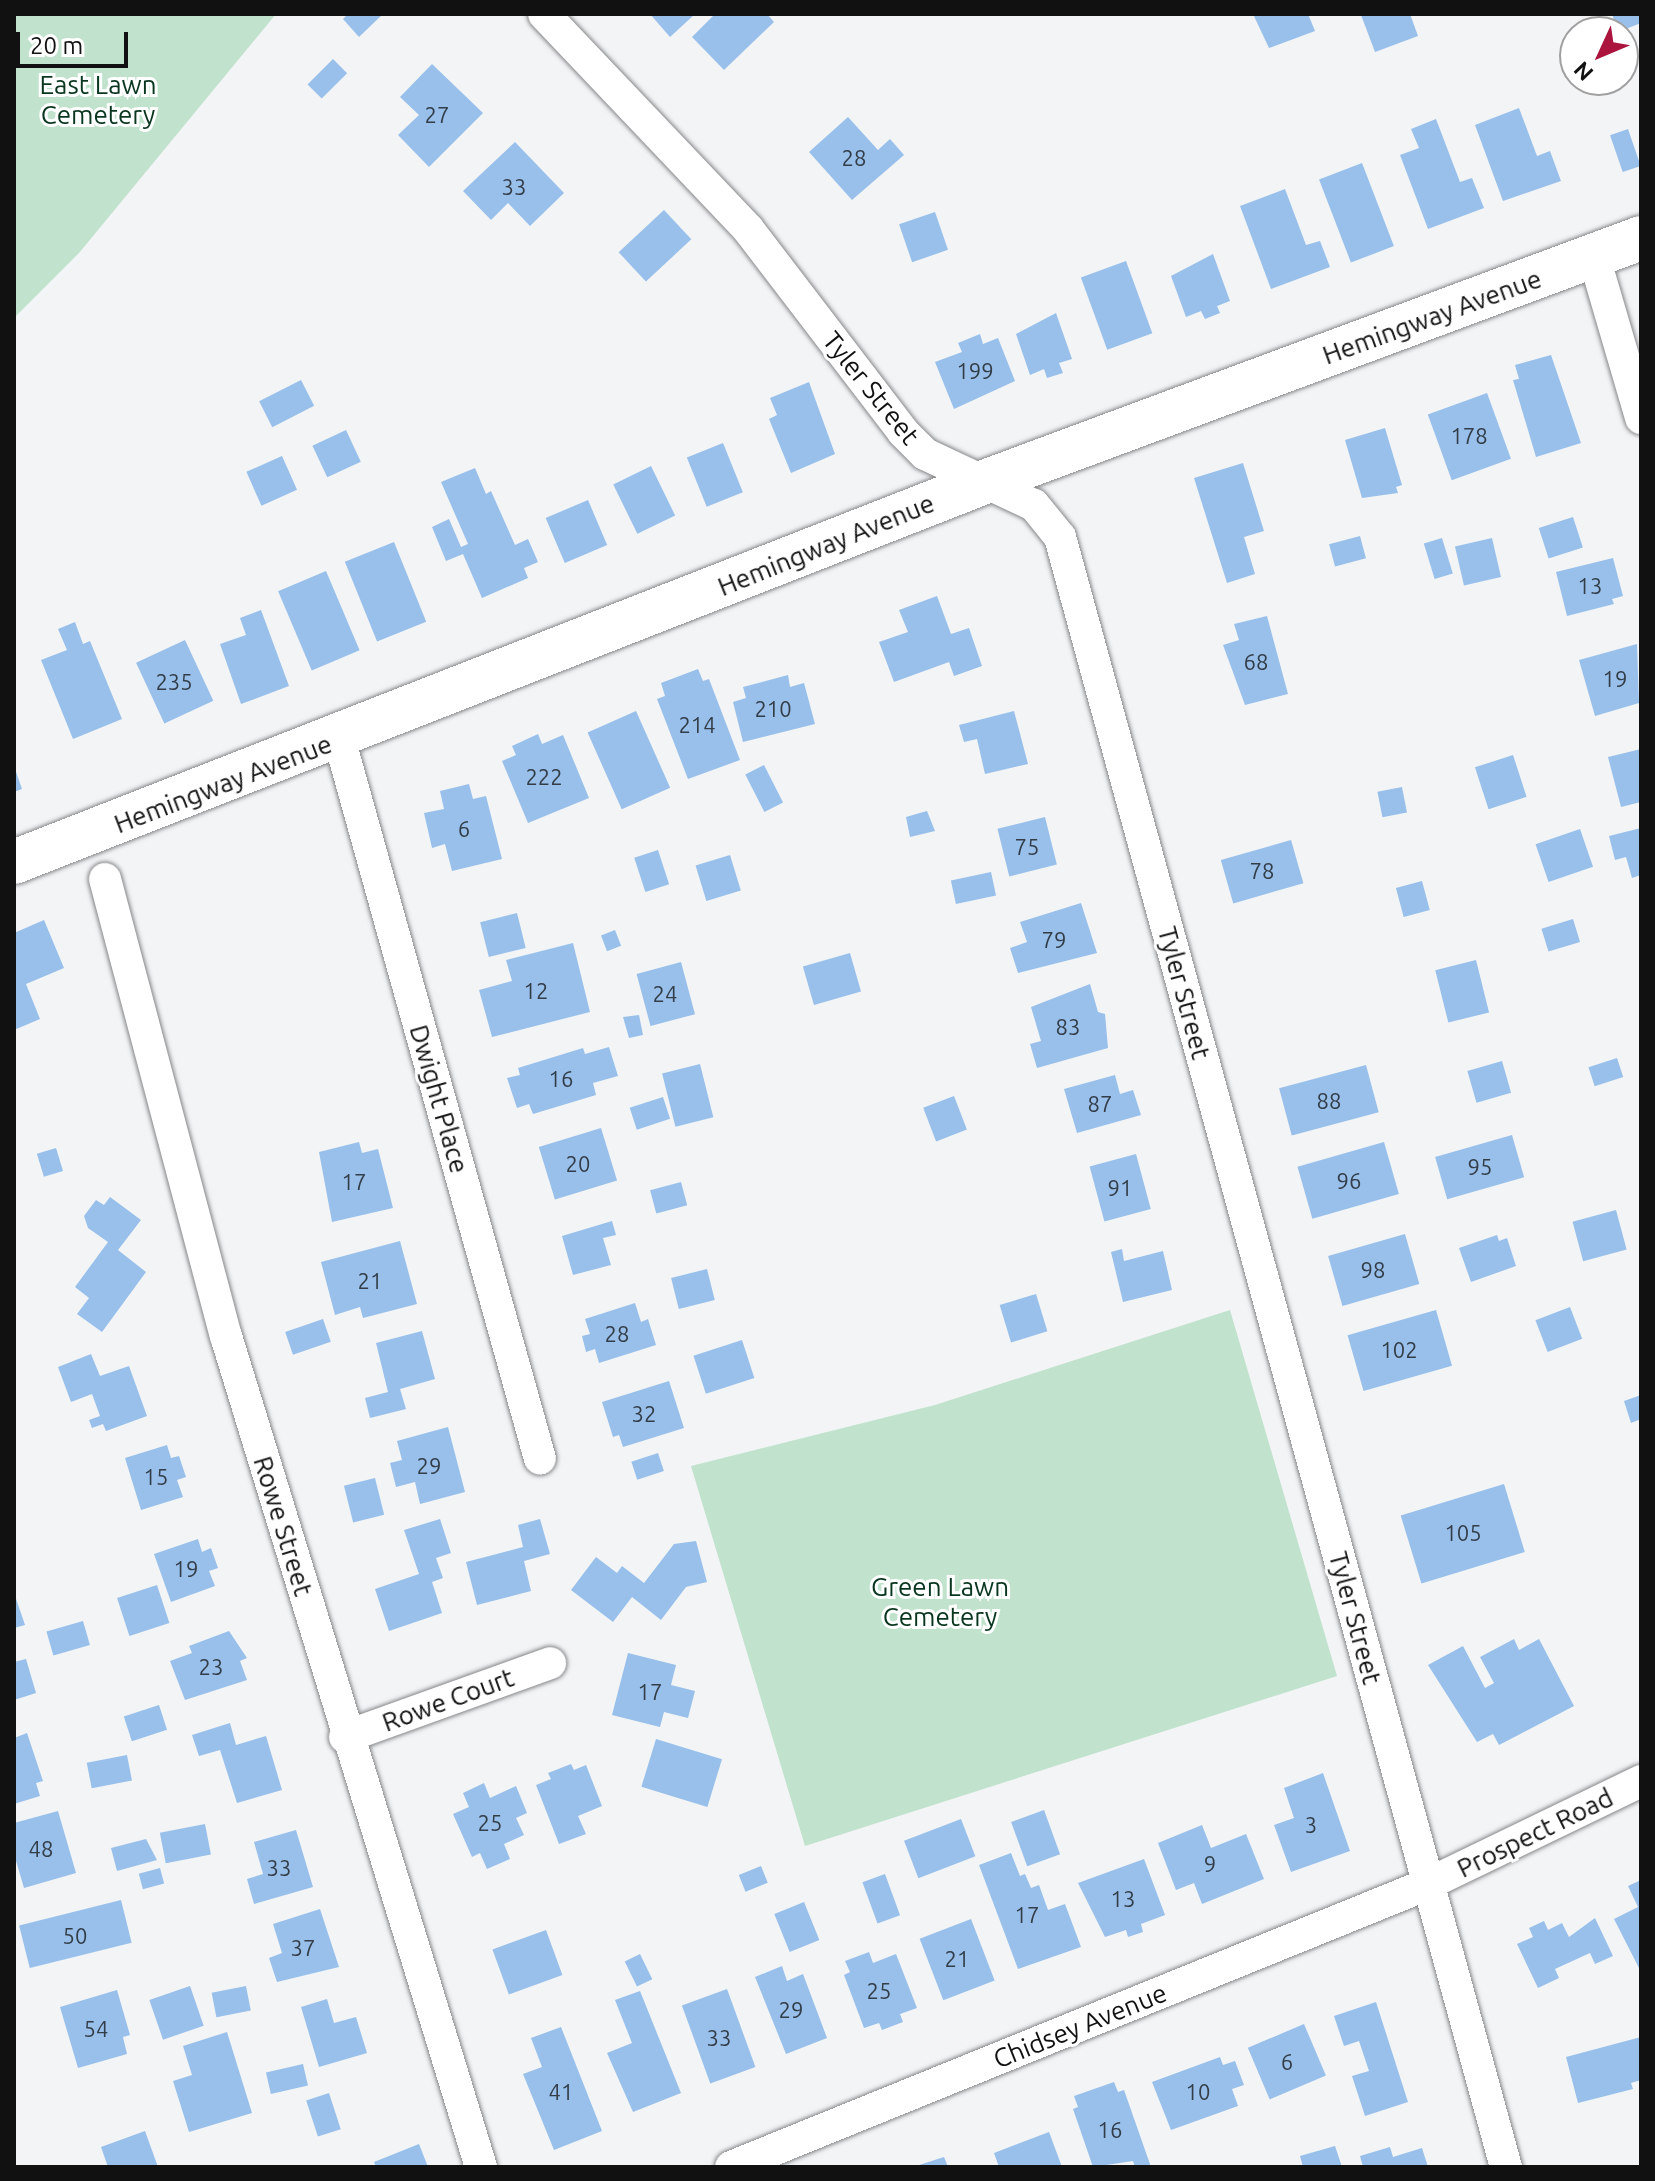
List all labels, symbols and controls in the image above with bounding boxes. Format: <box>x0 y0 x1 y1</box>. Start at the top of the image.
scale bar <box>20 16 132 66</box>
north arrow <box>1559 16 1639 96</box>
text: 20 m <box>30 32 83 59</box>
text: N <box>1568 57 1598 86</box>
park label: East Lawn Cemetery <box>40 69 156 130</box>
house number: 27 <box>425 102 449 128</box>
house number: 28 <box>842 145 866 171</box>
house number: 33 <box>502 174 526 200</box>
street label: Hemingway Avenue <box>1318 263 1546 371</box>
street label: Tyler Street <box>816 325 926 451</box>
house number: 199 <box>956 358 994 384</box>
house number: 178 <box>1450 423 1488 449</box>
street label: Hemingway Avenue <box>713 487 939 603</box>
house number: 13 <box>1578 573 1602 599</box>
house number: 68 <box>1244 649 1268 675</box>
house number: 19 <box>1603 666 1627 692</box>
house number: 235 <box>155 669 193 695</box>
house number: 210 <box>754 696 792 722</box>
house number: 214 <box>678 712 716 738</box>
street label: Hemingway Avenue <box>110 728 336 840</box>
house number: 222 <box>525 764 563 790</box>
house number: 6 <box>458 816 470 842</box>
house number: 75 <box>1015 834 1039 860</box>
house number: 78 <box>1250 858 1274 884</box>
street label: Tyler Street <box>1151 923 1217 1063</box>
house number: 79 <box>1042 927 1066 953</box>
house number: 12 <box>524 978 548 1004</box>
house number: 24 <box>653 981 677 1007</box>
house number: 83 <box>1056 1014 1080 1040</box>
street label: Dwight Place <box>403 1021 475 1177</box>
house number: 16 <box>549 1066 573 1092</box>
house number: 88 <box>1317 1088 1341 1114</box>
house number: 87 <box>1088 1091 1112 1117</box>
house number: 20 <box>566 1151 590 1177</box>
house number: 95 <box>1468 1154 1492 1180</box>
house number: 96 <box>1337 1168 1361 1194</box>
house number: 17 <box>342 1169 366 1195</box>
house number: 91 <box>1108 1175 1132 1201</box>
house number: 98 <box>1361 1257 1385 1283</box>
house number: 21 <box>358 1268 382 1294</box>
house number: 28 <box>605 1321 629 1347</box>
house number: 102 <box>1380 1337 1418 1363</box>
house number: 32 <box>632 1401 656 1427</box>
street label: Rowe Street <box>247 1452 319 1600</box>
house number: 29 <box>417 1453 441 1479</box>
house number: 15 <box>144 1464 168 1490</box>
house number: 105 <box>1444 1520 1482 1546</box>
street label: Tyler Street <box>1322 1548 1388 1688</box>
house number: 19 <box>174 1556 198 1582</box>
park label: Green Lawn Cemetery <box>871 1571 1009 1632</box>
house number: 23 <box>199 1654 223 1680</box>
street label: Rowe Court <box>378 1662 518 1738</box>
house number: 17 <box>638 1679 662 1705</box>
street label: Prospect Road <box>1452 1782 1618 1884</box>
house number: 25 <box>478 1810 502 1836</box>
house number: 3 <box>1305 1812 1317 1838</box>
house number: 48 <box>29 1836 53 1862</box>
house number: 9 <box>1204 1851 1216 1877</box>
house number: 33 <box>267 1855 291 1881</box>
house number: 13 <box>1111 1886 1135 1912</box>
house number: 17 <box>1015 1902 1039 1928</box>
house number: 50 <box>63 1923 87 1949</box>
house number: 37 <box>291 1935 315 1961</box>
house number: 21 <box>945 1946 969 1972</box>
street label: Chidsey Avenue <box>989 1977 1171 2075</box>
house number: 25 <box>867 1978 891 2004</box>
house number: 29 <box>779 1997 803 2023</box>
house number: 54 <box>84 2016 108 2042</box>
house number: 33 <box>707 2025 731 2051</box>
house number: 6 <box>1281 2049 1293 2075</box>
house number: 41 <box>549 2079 573 2105</box>
house number: 10 <box>1186 2079 1210 2105</box>
house number: 16 <box>1098 2117 1122 2143</box>

